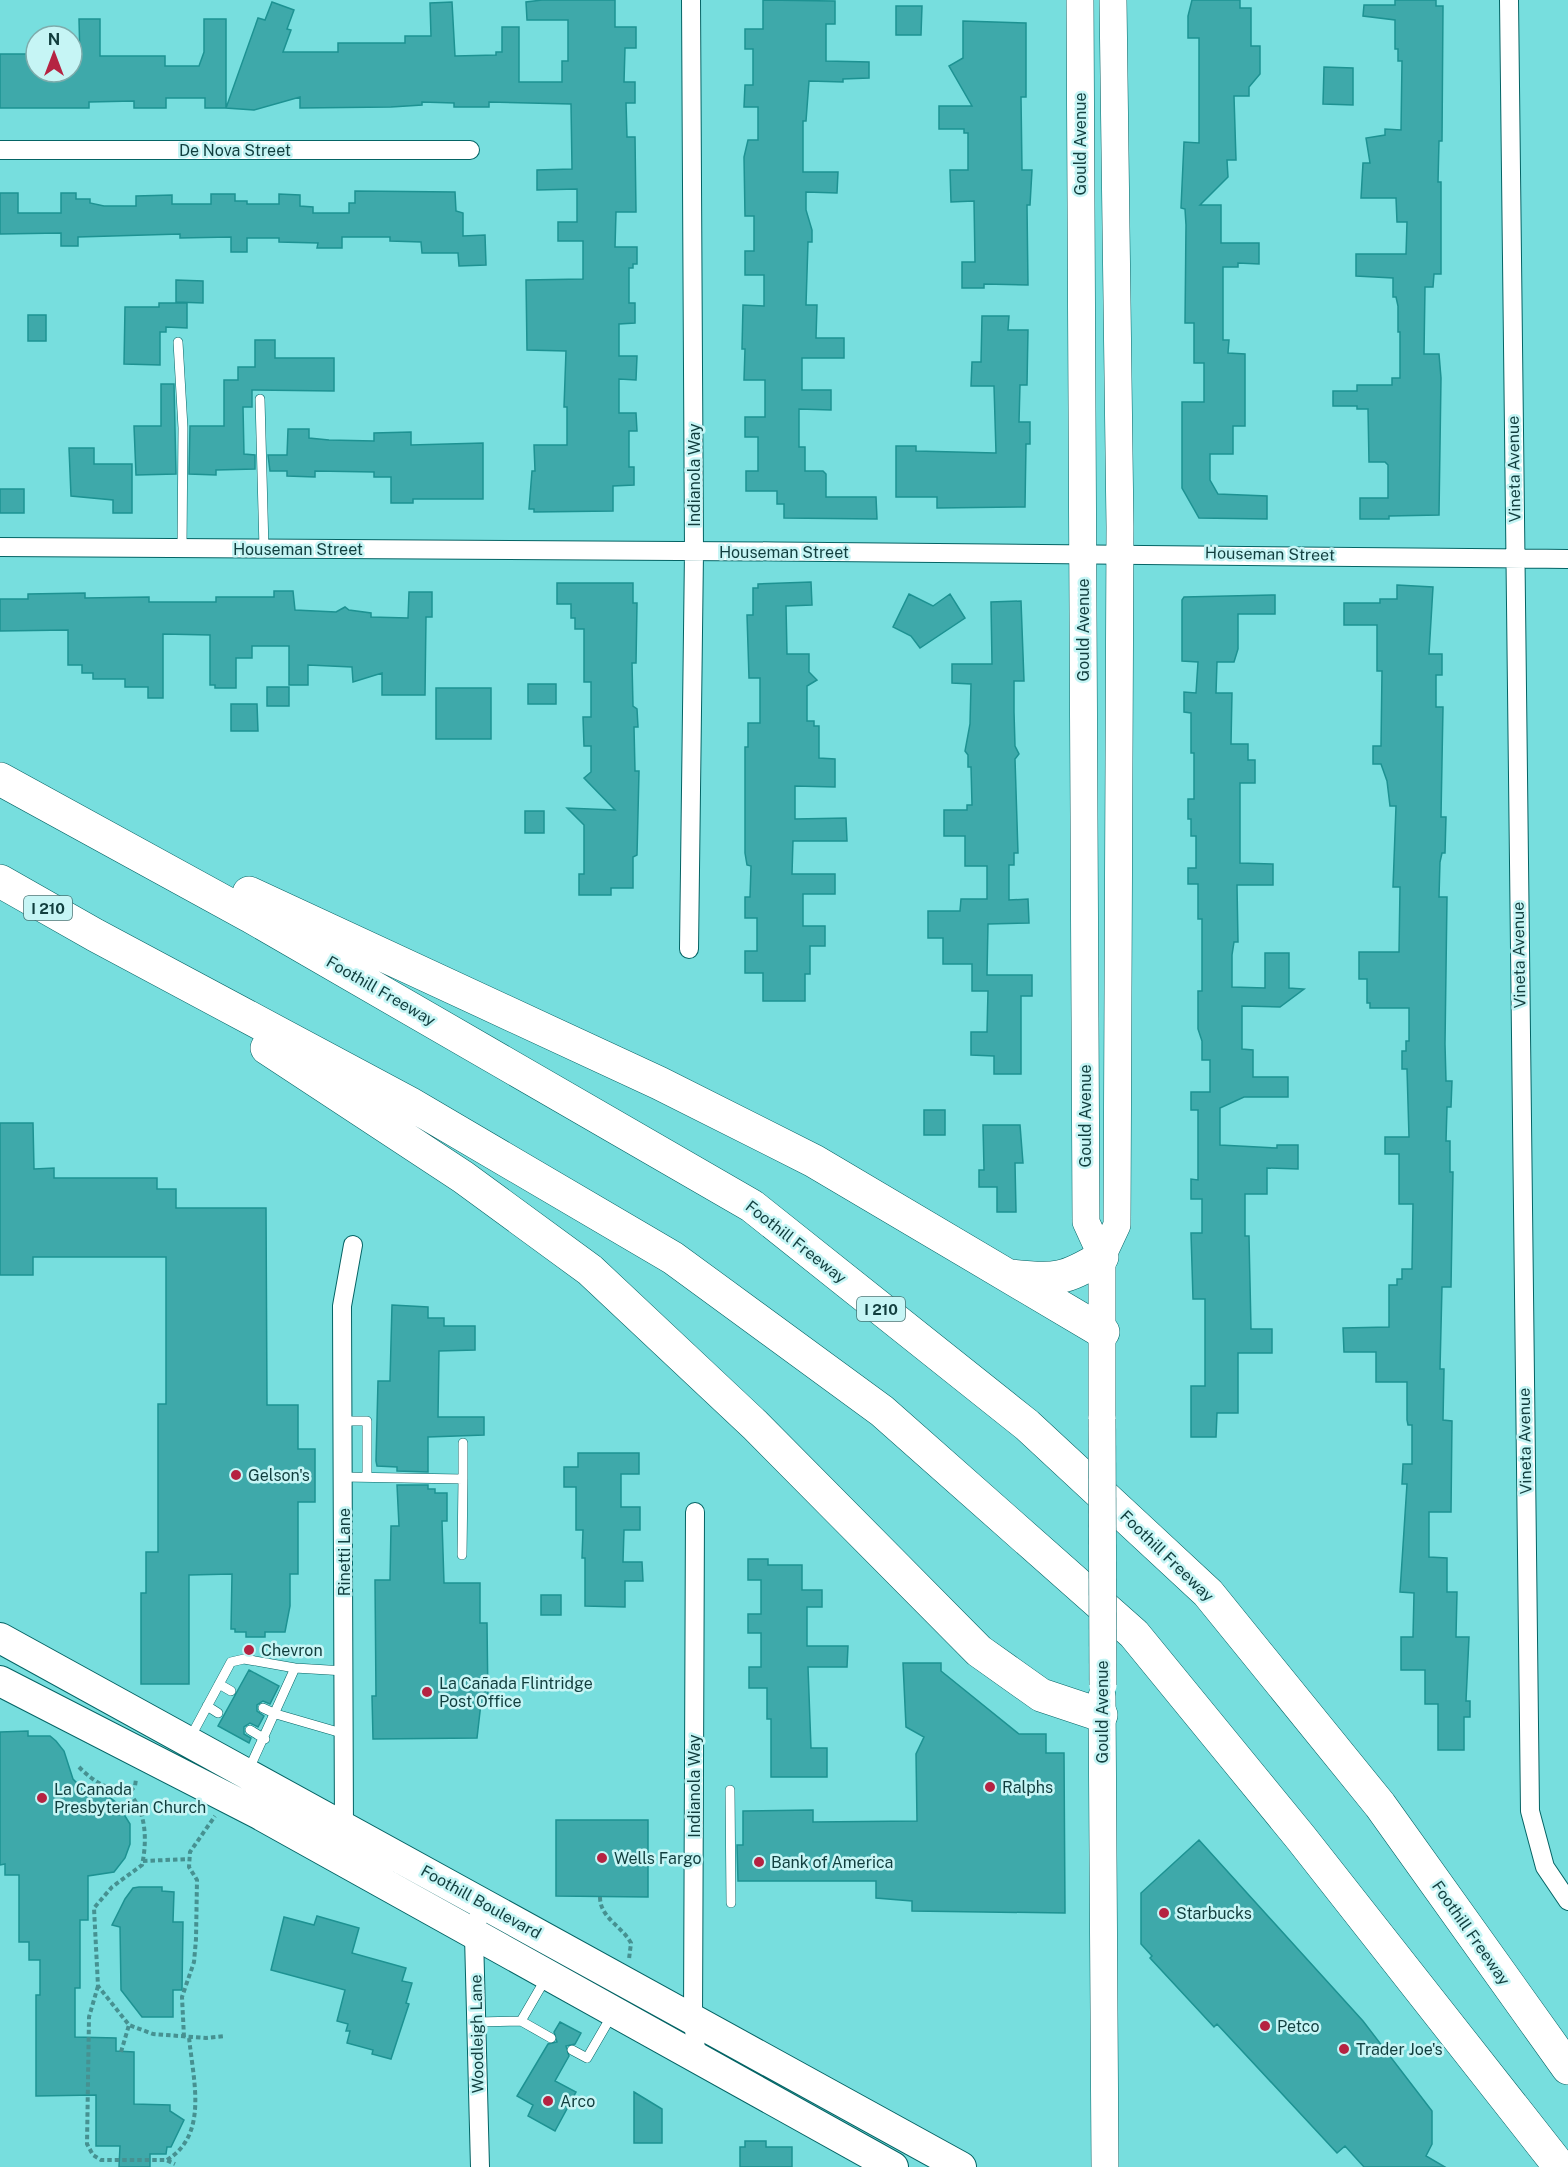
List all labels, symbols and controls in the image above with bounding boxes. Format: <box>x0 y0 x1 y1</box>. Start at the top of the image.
north arrow <box>24 24 84 84</box>
text: N <box>48 30 60 49</box>
street label: Gould Avenue <box>1071 93 1090 195</box>
street label: De Nova Street <box>179 141 291 160</box>
street label: Vineta Avenue <box>1504 416 1524 522</box>
street label: Indianola Way <box>685 423 704 527</box>
street label: Houseman Street <box>233 540 363 559</box>
street label: Houseman Street <box>719 543 849 562</box>
street label: Houseman Street <box>1205 543 1335 565</box>
street label: Gould Avenue <box>1074 579 1093 681</box>
road number: I 210 <box>24 896 72 920</box>
street label: Vineta Avenue <box>1509 902 1529 1008</box>
street label: Foothill Freeway <box>323 952 439 1030</box>
street label: Gould Avenue <box>1076 1065 1095 1167</box>
street label: Foothill Freeway <box>742 1197 851 1288</box>
road number: I 210 <box>857 1297 905 1321</box>
street label: Vineta Avenue <box>1515 1388 1535 1494</box>
place label: Gelson's <box>248 1466 310 1485</box>
marker: Gelson's <box>229 1468 243 1482</box>
street label: Foothill Freeway <box>1116 1506 1218 1606</box>
street label: Rinetti Lane <box>335 1508 354 1596</box>
place label: Chevron <box>261 1641 323 1660</box>
marker: Chevron <box>242 1643 256 1657</box>
street label: Gould Avenue <box>1093 1661 1112 1763</box>
place label: La Cañada Flintridge Post Office <box>439 1674 593 1711</box>
marker: La Cañada Flintridge Post Office <box>420 1685 434 1699</box>
street label: Indianola Way <box>685 1734 704 1838</box>
place label: Ralphs <box>1002 1778 1053 1797</box>
place label: La Canada Presbyterian Church <box>54 1780 206 1817</box>
marker: Ralphs <box>983 1780 997 1794</box>
marker: La Canada Presbyterian Church <box>35 1791 49 1805</box>
place label: Wells Fargo <box>614 1849 702 1868</box>
marker: Wells Fargo <box>595 1851 609 1865</box>
place label: Bank of America <box>771 1853 893 1872</box>
marker: Bank of America <box>752 1855 766 1869</box>
street label: Foothill Boulevard <box>417 1861 545 1943</box>
street label: Foothill Freeway <box>1428 1877 1514 1989</box>
place label: Starbucks <box>1176 1904 1252 1923</box>
marker: Starbucks <box>1157 1906 1171 1920</box>
street label: Woodleigh Lane <box>466 1974 488 2094</box>
place label: Petco <box>1277 2017 1319 2036</box>
marker: Petco <box>1258 2019 1272 2033</box>
place label: Trader Joe's <box>1356 2040 1443 2059</box>
marker: Trader Joe's <box>1337 2042 1351 2056</box>
place label: Arco <box>560 2092 595 2111</box>
marker: Arco <box>541 2094 555 2108</box>

